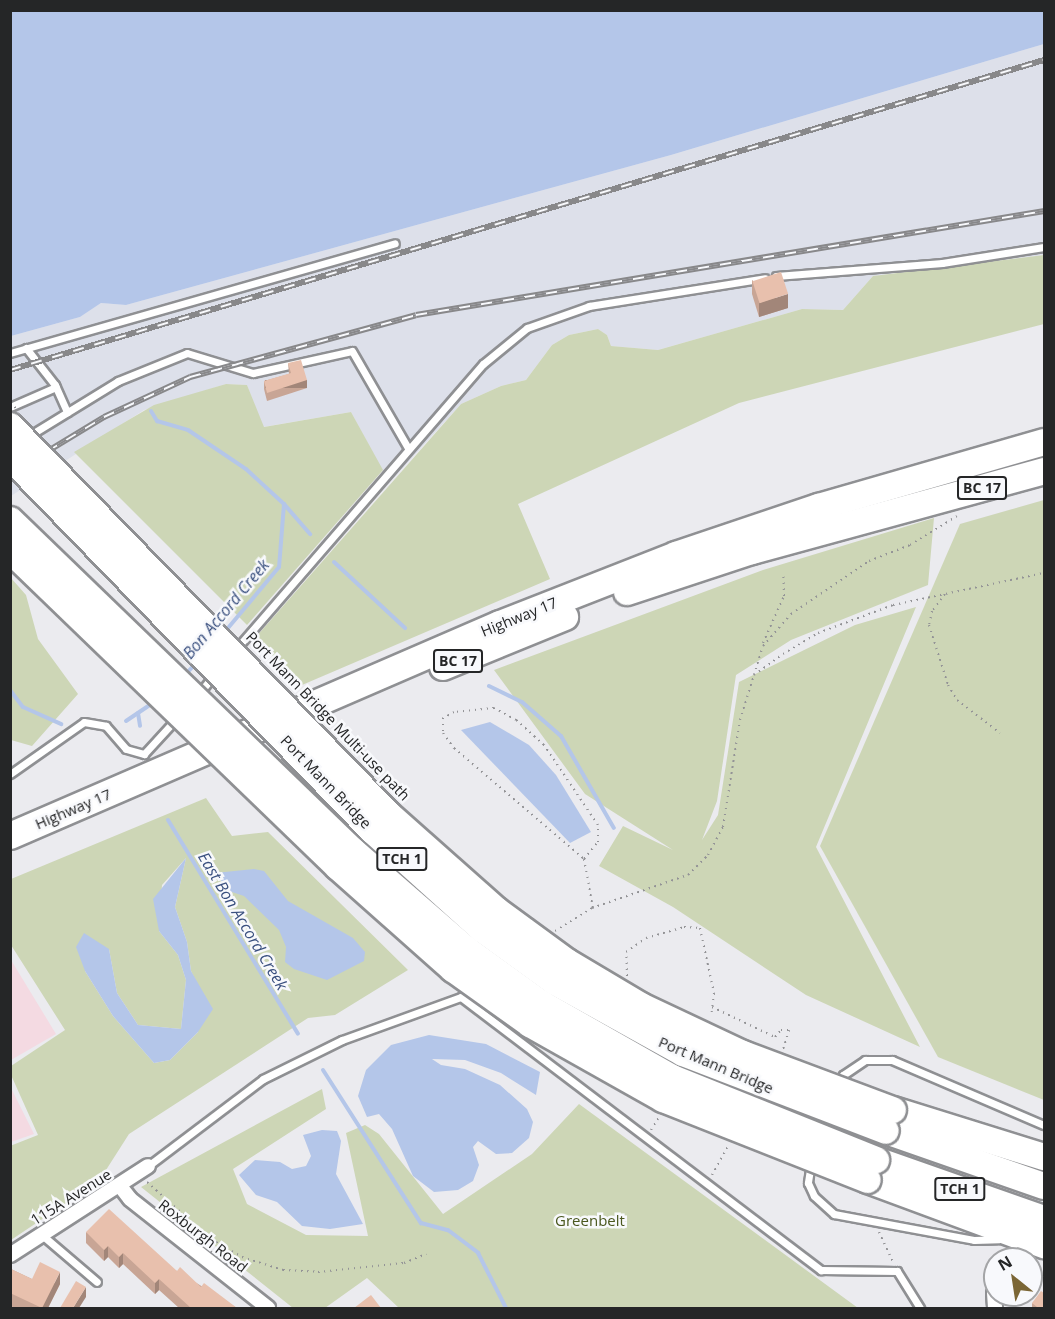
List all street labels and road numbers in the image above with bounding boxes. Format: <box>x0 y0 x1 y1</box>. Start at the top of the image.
road number: BC 17 <box>956 477 1008 499</box>
street label: Highway 17 <box>478 594 560 640</box>
street label: Port Mann Bridge Multi-use path <box>242 628 414 804</box>
road number: BC 17 <box>432 650 484 672</box>
street label: Port Mann Bridge <box>277 732 375 832</box>
street label: Highway 17 <box>32 785 114 833</box>
road number: TCH 1 <box>375 848 429 870</box>
street label: Port Mann Bridge <box>656 1033 776 1097</box>
street label: 115A Avenue <box>28 1165 114 1229</box>
road number: TCH 1 <box>933 1178 987 1200</box>
street label: Roxburgh Road <box>155 1196 251 1276</box>

